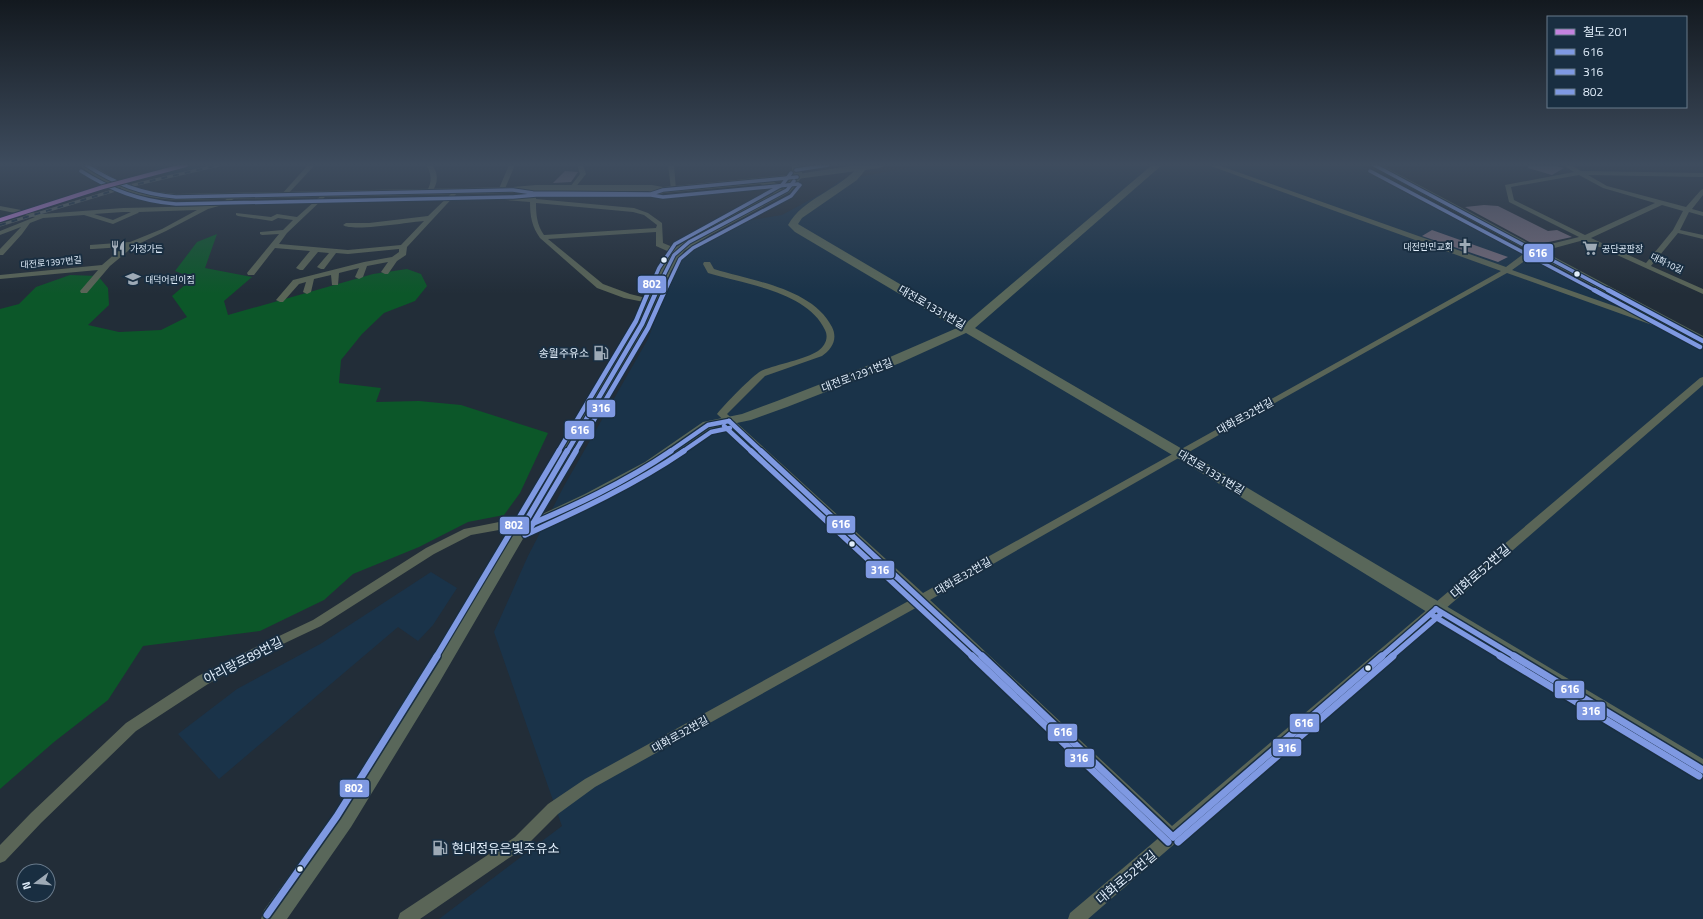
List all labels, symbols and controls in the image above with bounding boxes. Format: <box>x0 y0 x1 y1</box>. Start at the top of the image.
legend <box>1547 16 1687 108</box>
text: 철도 201 <box>1583 22 1628 41</box>
text: 616 <box>1583 42 1603 61</box>
text: 316 <box>1583 62 1603 81</box>
text: 802 <box>1583 82 1603 101</box>
church icon: 대전만민교회 <box>1456 237 1474 255</box>
restaurant icon: 가정가든 <box>109 239 127 257</box>
supermarket icon: 공단공판장 <box>1581 239 1599 257</box>
place label: 대전만민교회 <box>1403 240 1453 253</box>
place label: 가정가든 <box>130 242 163 255</box>
place label: 공단공판장 <box>1602 242 1643 255</box>
line badge: 616 <box>1523 243 1554 263</box>
text: 616 <box>1529 245 1547 261</box>
street label: 대화10길 <box>1648 250 1686 276</box>
street label: 대전로1397번길 <box>20 253 82 271</box>
unlabelled marker <box>659 255 669 265</box>
unlabelled marker <box>1572 269 1582 279</box>
school or university icon: 대덕어린이집 <box>124 270 142 288</box>
place label: 대덕어린이집 <box>145 273 195 286</box>
line badge: 802 <box>637 275 667 294</box>
text: 802 <box>643 276 661 292</box>
street label: 대전로1331번길 <box>895 281 969 333</box>
fuel station icon: 송월주유소 <box>592 344 610 362</box>
place label: 송월주유소 <box>538 345 589 361</box>
street label: 대전로1291번길 <box>819 354 895 396</box>
street label: 대화로32번길 <box>1214 394 1276 438</box>
line badge: 316 <box>586 399 616 418</box>
text: 316 <box>592 400 610 416</box>
line badge: 616 <box>564 420 595 440</box>
text: 616 <box>571 422 589 438</box>
street label: 대전로1331번길 <box>1175 446 1247 498</box>
line badge: 616 <box>826 515 856 534</box>
line badge: 802 <box>499 516 530 535</box>
text: 616 <box>832 516 850 532</box>
text: 802 <box>505 517 523 533</box>
unlabelled marker <box>847 539 857 549</box>
street label: 대화로52번길 <box>1445 539 1515 603</box>
street label: 대화로32번길 <box>932 553 994 599</box>
line badge: 316 <box>865 560 895 579</box>
text: 316 <box>871 562 889 578</box>
street label: 아리랑로89번길 <box>200 631 286 689</box>
unlabelled marker <box>1363 663 1373 673</box>
line badge: 616 <box>1554 680 1585 699</box>
text: 616 <box>1561 681 1579 697</box>
line badge: 316 <box>1576 701 1606 721</box>
text: 316 <box>1582 703 1600 719</box>
street label: 대화로32번길 <box>649 712 711 756</box>
line badge: 616 <box>1289 713 1320 733</box>
text: 616 <box>1295 715 1313 731</box>
line badge: 616 <box>1047 723 1078 742</box>
text: 616 <box>1054 724 1072 740</box>
line badge: 316 <box>1272 738 1302 757</box>
text: 316 <box>1278 740 1296 756</box>
line badge: 316 <box>1064 748 1095 768</box>
text: 316 <box>1070 750 1088 766</box>
line badge: 802 <box>339 779 370 798</box>
text: 802 <box>345 780 363 796</box>
place label: 현대정유은빛주유소 <box>452 838 560 858</box>
fuel station icon: 현대정유은빛주유소 <box>431 839 449 857</box>
street label: 대화로52번길 <box>1091 845 1161 909</box>
north arrow <box>16 863 56 903</box>
unlabelled marker <box>295 864 305 874</box>
text: N <box>18 880 35 892</box>

